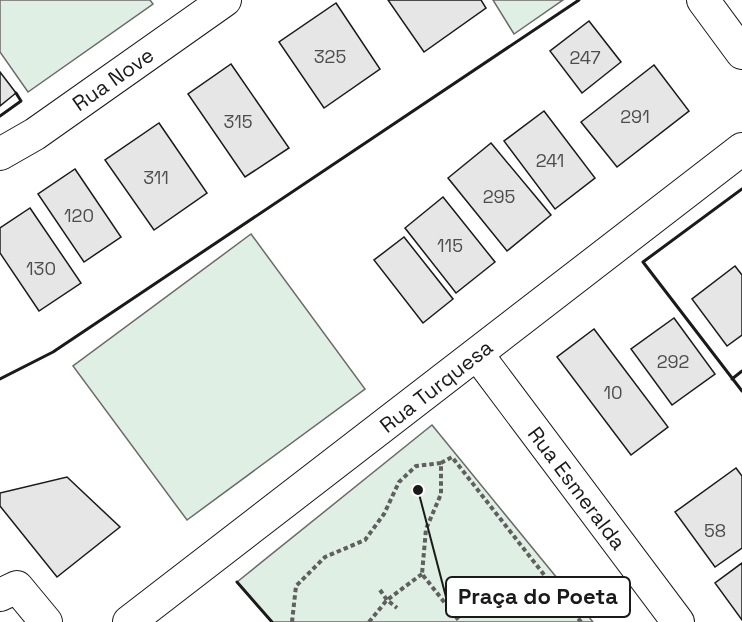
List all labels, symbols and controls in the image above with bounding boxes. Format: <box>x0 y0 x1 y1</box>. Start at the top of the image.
street label: Rua Nove <box>67 41 159 117</box>
house number: 325 <box>314 45 346 68</box>
house number: 247 <box>569 46 601 69</box>
house number: 291 <box>620 105 650 128</box>
house number: 315 <box>224 110 252 133</box>
house number: 241 <box>536 149 564 172</box>
house number: 311 <box>143 166 169 189</box>
house number: 295 <box>483 185 515 208</box>
house number: 120 <box>64 204 94 227</box>
house number: 115 <box>437 234 463 257</box>
house number: 130 <box>26 257 56 280</box>
street label: Rua Turquesa <box>374 333 498 439</box>
house number: 292 <box>657 350 689 373</box>
house number: 10 <box>603 381 623 404</box>
street label: Rua Esmeralda <box>522 421 632 555</box>
house number: 58 <box>704 519 726 542</box>
callout: Praça do Poeta <box>446 577 630 617</box>
text: Praça do Poeta <box>458 582 618 610</box>

